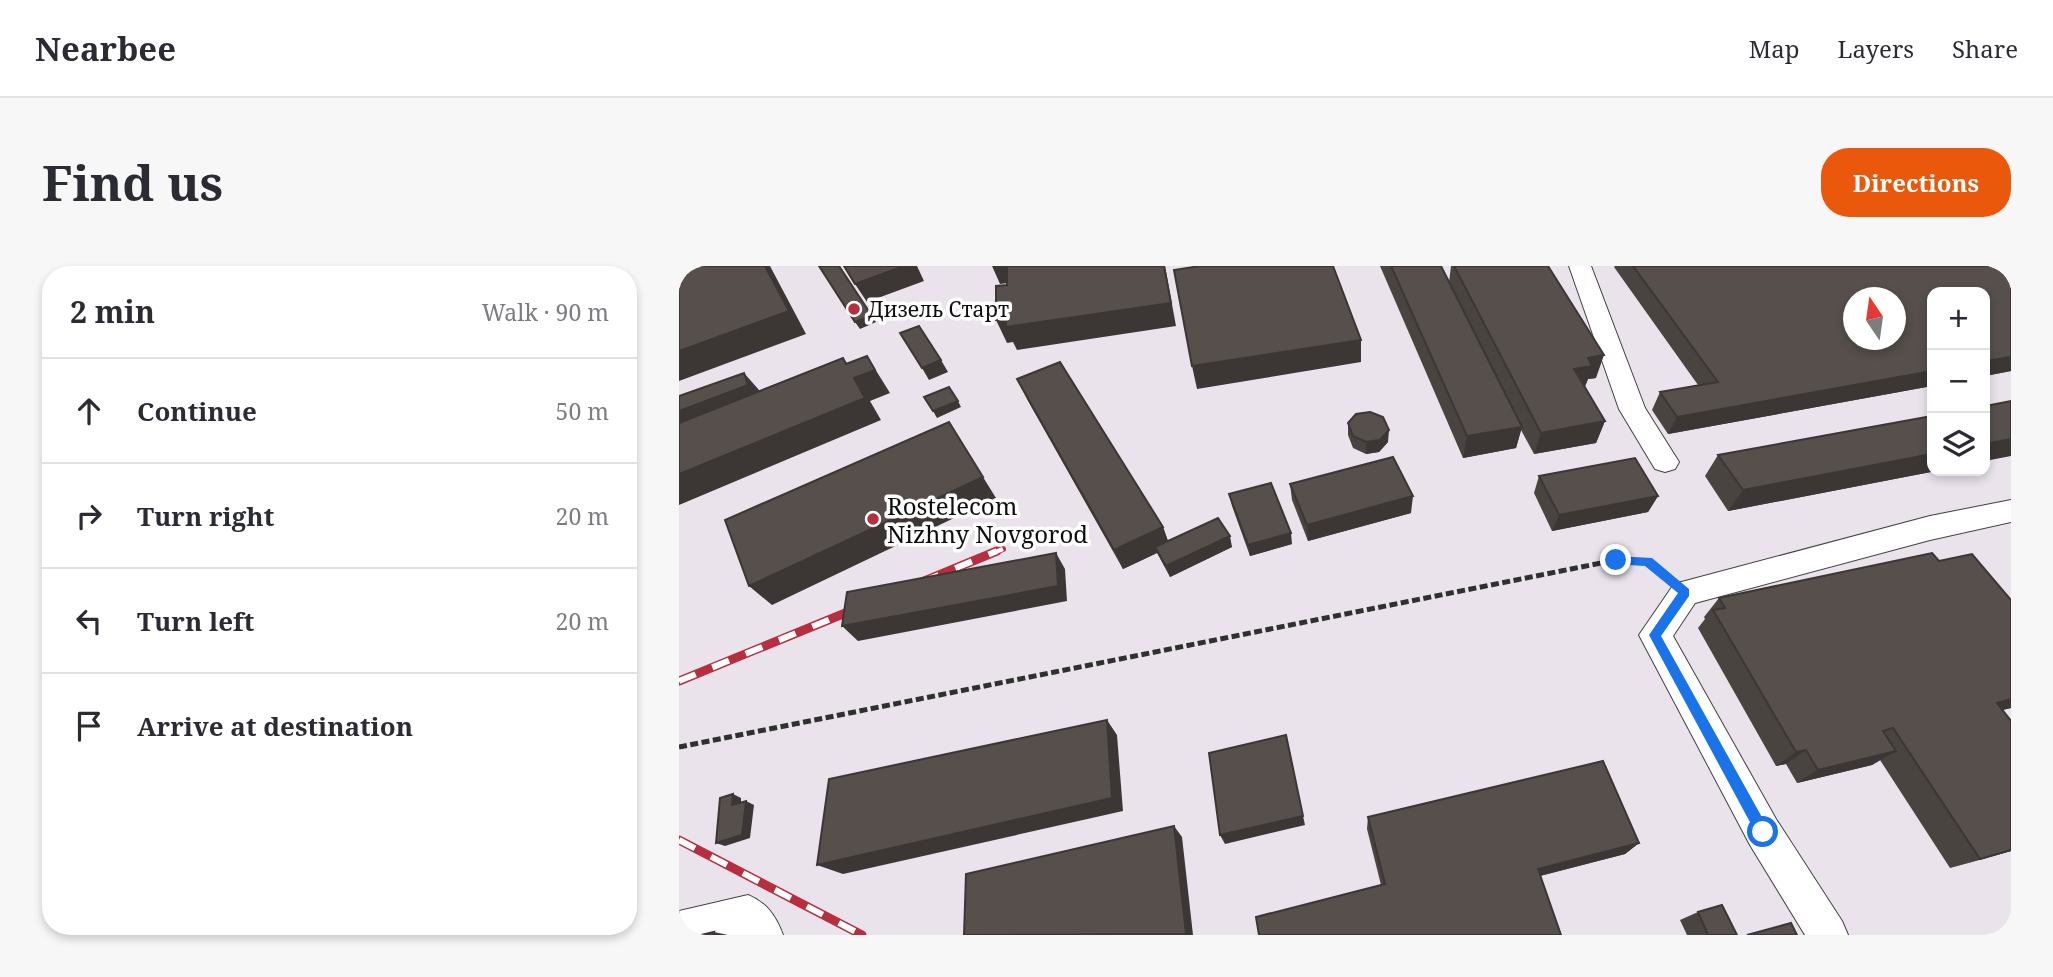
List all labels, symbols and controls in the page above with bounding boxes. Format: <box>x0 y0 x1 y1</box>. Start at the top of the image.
text: Nearbee <box>35 26 176 71</box>
text: Map <box>1749 32 1800 65</box>
text: Layers <box>1838 32 1914 65</box>
text: Share <box>1952 32 2018 65</box>
button: Directions <box>1821 148 2011 217</box>
text: Find us <box>42 149 223 215</box>
north arrow <box>1843 287 1906 350</box>
map controls <box>1927 287 1990 476</box>
button: + <box>1927 287 1990 350</box>
text: 2 min <box>70 291 155 332</box>
place label: Дизель Старт <box>868 295 1009 323</box>
text: Walk · 90 m <box>482 296 609 328</box>
marker: Дизель Старт <box>846 301 862 317</box>
button: − <box>1927 350 1990 413</box>
icon: ahead <box>70 392 108 430</box>
text: Continue <box>137 393 257 429</box>
text: 50 m <box>556 395 609 427</box>
button: layers <box>1927 413 1990 476</box>
place label: Rostelecom Nizhny Novgorod <box>887 489 1088 550</box>
icon: right <box>70 497 108 535</box>
text: Turn right <box>137 498 274 534</box>
text: 20 m <box>556 500 609 532</box>
marker: Rostelecom Nizhny Novgorod <box>865 511 881 527</box>
route end <box>1600 544 1631 575</box>
icon: left <box>70 602 108 640</box>
text: Turn left <box>137 603 254 639</box>
text: 20 m <box>556 605 609 637</box>
icon: arrive <box>70 707 108 745</box>
text: Arrive at destination <box>137 708 413 744</box>
route start <box>1747 816 1778 847</box>

